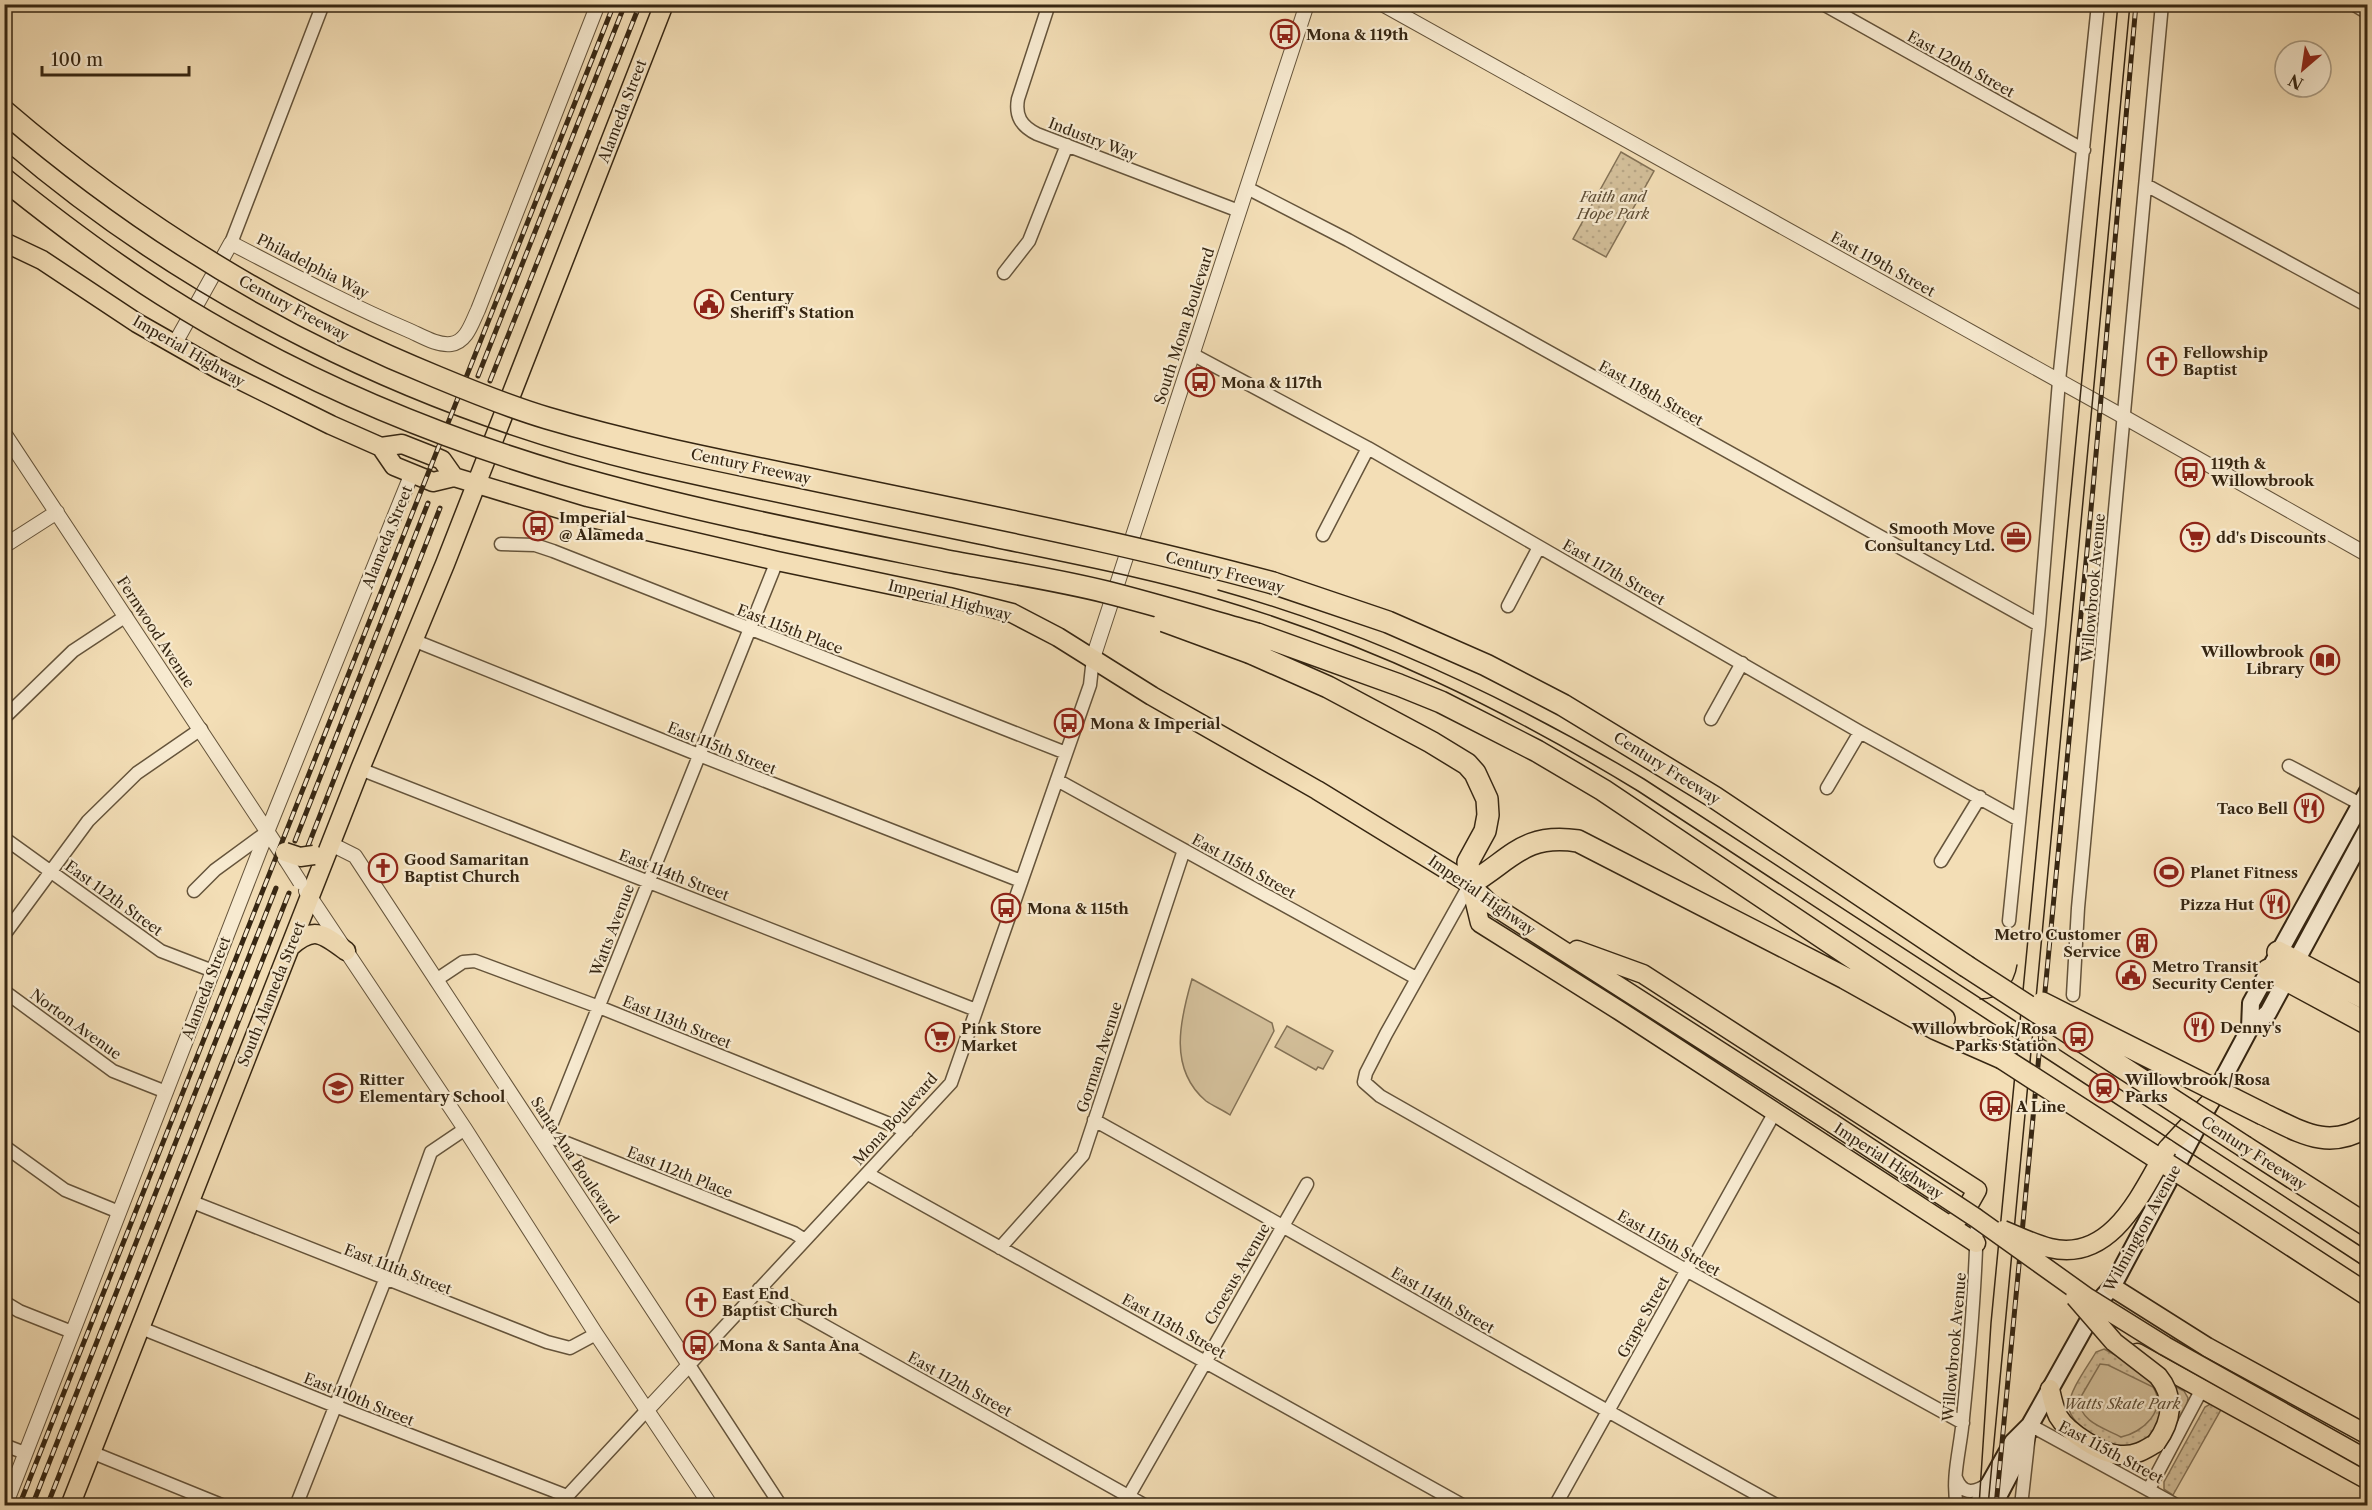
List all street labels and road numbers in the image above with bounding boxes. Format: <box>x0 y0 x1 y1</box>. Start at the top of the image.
street label: East 120th Street <box>1904 27 2019 102</box>
street label: Alameda Street <box>593 56 651 166</box>
street label: Industry Way <box>1046 113 1141 165</box>
street label: East 119th Street <box>1827 227 1939 301</box>
street label: Philadelphia Way <box>254 229 373 303</box>
street label: South Mona Boulevard <box>1150 245 1218 407</box>
street label: Century Freeway <box>236 271 353 345</box>
street label: Imperial Highway <box>129 311 249 391</box>
street label: East 118th Street <box>1595 356 1707 430</box>
street label: Century Freeway <box>689 444 813 488</box>
street label: Alameda Street <box>357 482 417 592</box>
street label: Willowbrook Avenue <box>2077 513 2109 664</box>
street label: East 117th Street <box>1559 535 1669 609</box>
street label: Century Freeway <box>1163 547 1287 597</box>
street label: Fernwood Avenue <box>113 573 199 691</box>
street label: Imperial Highway <box>886 575 1014 625</box>
street label: East 115th Place <box>734 600 846 658</box>
street label: East 115th Street <box>665 717 780 779</box>
street label: Century Freeway <box>1610 728 1724 809</box>
street label: East 115th Street <box>1189 830 1300 903</box>
street label: East 114th Street <box>616 845 732 905</box>
street label: Imperial Highway <box>1425 851 1540 939</box>
street label: East 112th Street <box>61 856 167 940</box>
street label: Watts Avenue <box>585 881 638 980</box>
street label: South Alameda Street <box>233 918 309 1069</box>
street label: Alameda Street <box>177 933 235 1043</box>
street label: Norton Avenue <box>27 985 125 1063</box>
street label: East 113th Street <box>620 991 735 1053</box>
street label: Gorman Avenue <box>1072 999 1126 1115</box>
street label: Mona Boulevard <box>849 1069 941 1169</box>
street label: Santa Ana Boulevard <box>527 1093 623 1227</box>
street label: Century Freeway <box>2198 1112 2311 1195</box>
street label: Imperial Highway <box>1831 1119 1948 1204</box>
street label: East 112th Place <box>624 1142 736 1202</box>
street label: Wilmington Avenue <box>2099 1161 2185 1296</box>
street label: East 115th Street <box>1614 1206 1725 1281</box>
street label: Croesus Avenue <box>1200 1220 1274 1328</box>
street label: East 111th Street <box>341 1240 455 1299</box>
street label: East 114th Street <box>1388 1263 1499 1338</box>
street label: Grape Street <box>1613 1272 1674 1361</box>
street label: Willowbrook Avenue <box>1938 1272 1970 1423</box>
street label: East 113th Street <box>1119 1290 1230 1363</box>
street label: East 112th Street <box>904 1347 1016 1421</box>
street label: East 110th Street <box>301 1368 418 1430</box>
street label: East 115th Street <box>2055 1416 2167 1488</box>

